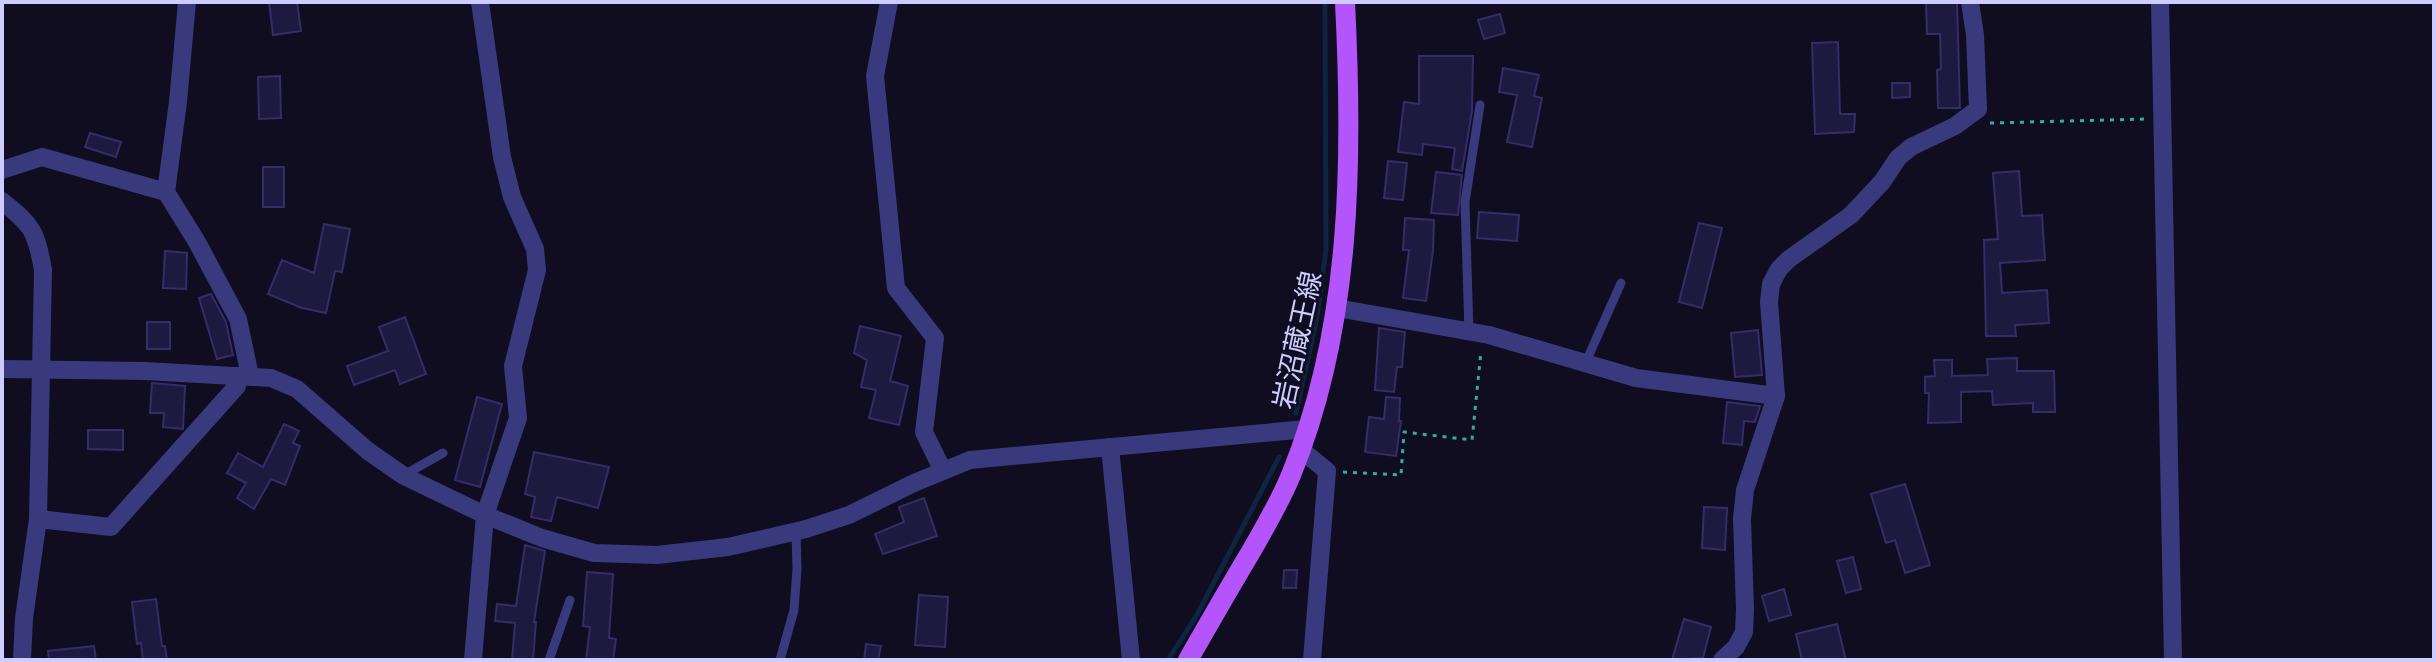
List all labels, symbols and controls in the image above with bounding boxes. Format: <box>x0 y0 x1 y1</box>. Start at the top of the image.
street label: 岩沼蔵王線 <box>1264 268 1330 412</box>

